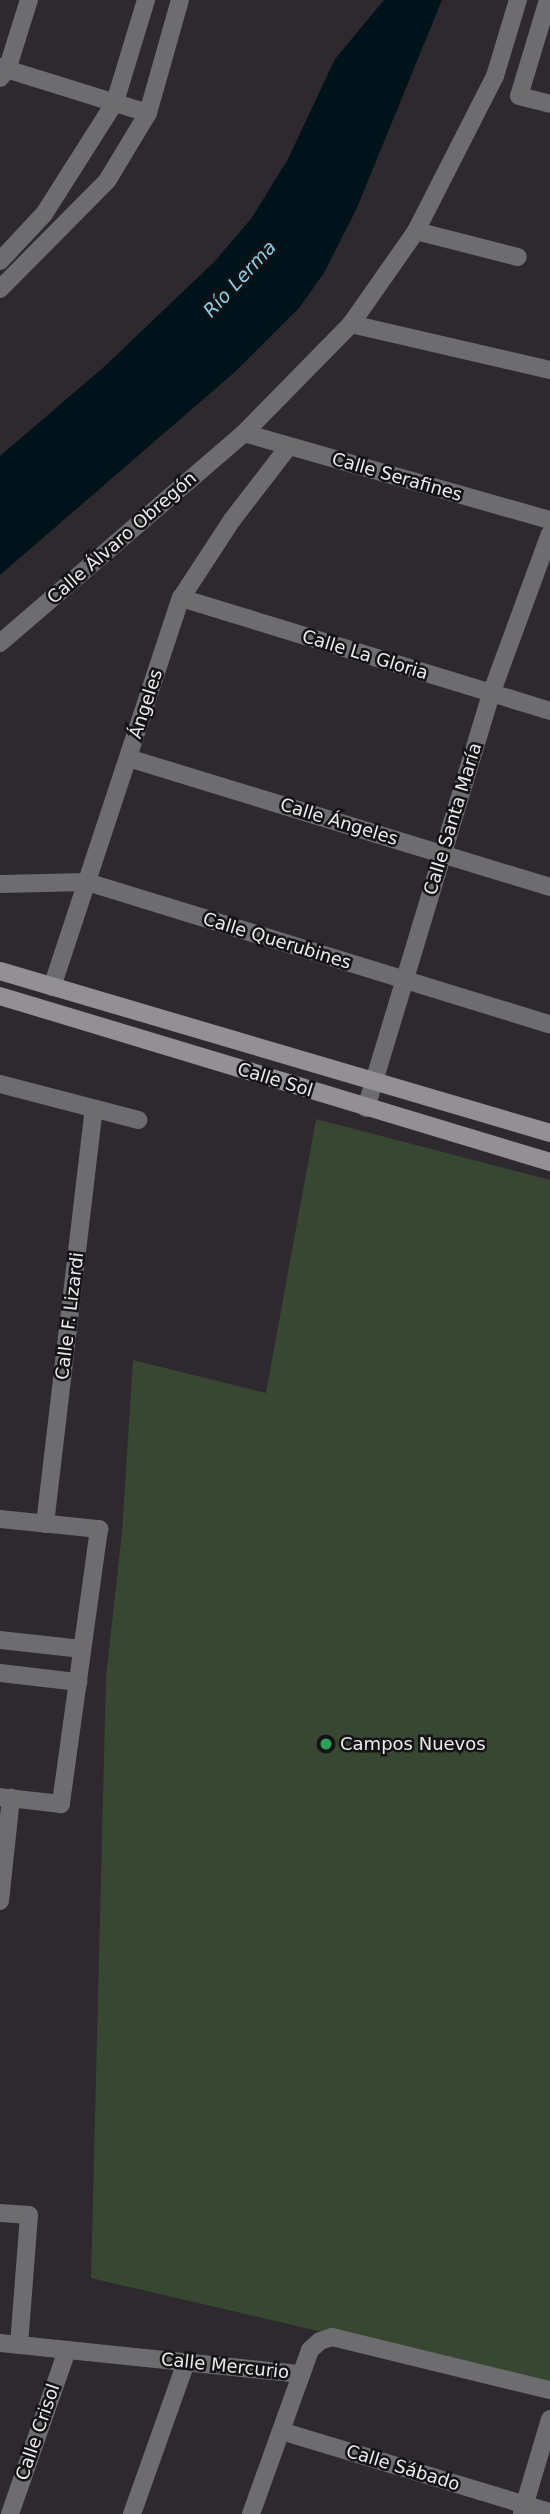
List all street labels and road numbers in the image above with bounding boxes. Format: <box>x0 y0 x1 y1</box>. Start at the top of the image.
street label: Calle Serafines <box>329 448 465 506</box>
street label: Calle Álvaro Obregón <box>43 467 201 609</box>
street label: Calle La Gloria <box>299 626 431 684</box>
street label: Ángeles <box>125 667 167 741</box>
street label: Calle Santa María <box>420 740 486 898</box>
street label: Calle Ángeles <box>277 794 401 850</box>
street label: Calle Querubines <box>200 908 354 974</box>
street label: Calle Sol <box>235 1058 315 1102</box>
street label: Calle F. Lizardi <box>51 1251 89 1381</box>
street label: Calle Mercurio <box>160 2349 290 2383</box>
street label: Calle Crisol <box>11 2381 65 2483</box>
street label: Calle Sábado <box>344 2440 462 2496</box>

